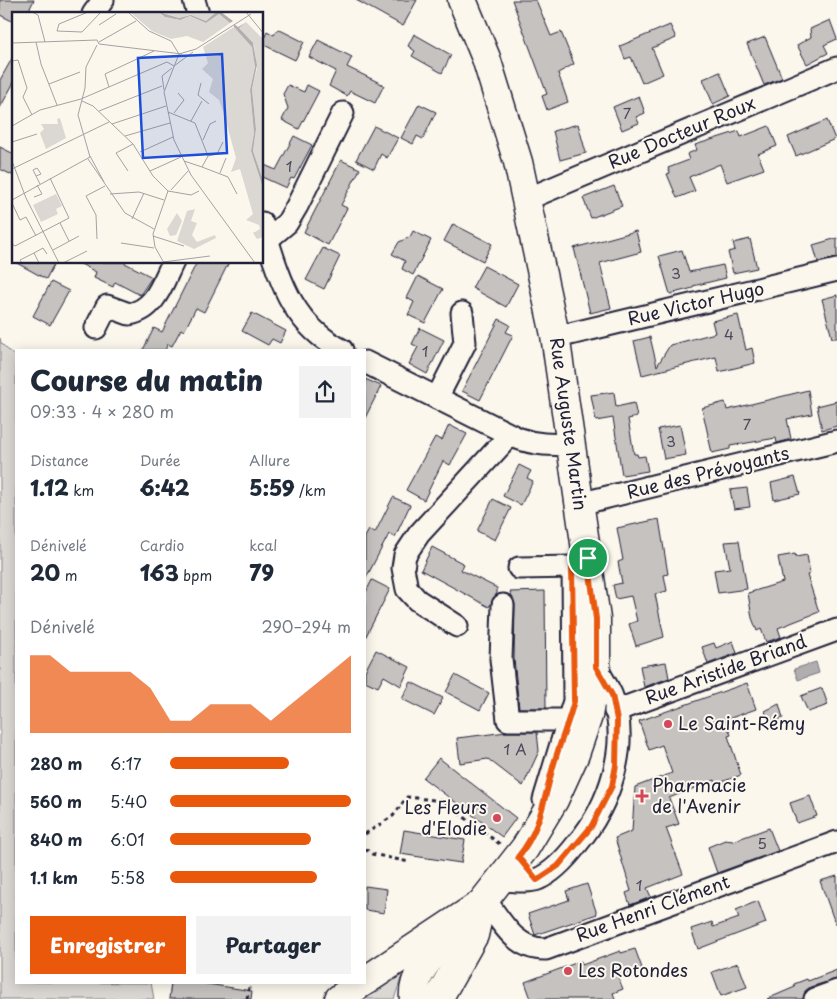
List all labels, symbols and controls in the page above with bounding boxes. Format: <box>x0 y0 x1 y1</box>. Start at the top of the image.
inset map <box>12 12 264 264</box>
street label: Rue Docteur Roux <box>604 88 759 175</box>
house number: 7 <box>623 101 632 124</box>
house number: 1 <box>286 154 292 177</box>
house number: 3 <box>671 261 681 284</box>
street label: Rue Victor Hugo <box>625 274 767 331</box>
house number: 4 <box>724 322 734 345</box>
street label: Rue Auguste Martin <box>544 336 595 512</box>
house number: 1 <box>422 339 428 362</box>
text: Course du matin <box>30 358 263 401</box>
button: share <box>299 366 351 418</box>
text: 09:33 · 4 × 280 m <box>30 399 174 423</box>
house number: 7 <box>743 412 752 435</box>
house number: 3 <box>666 429 676 452</box>
street label: Rue des Prévoyants <box>624 438 792 505</box>
text: Distance <box>30 450 89 471</box>
text: Durée <box>140 450 181 471</box>
text: Allure <box>249 450 290 471</box>
text: 1.12 <box>30 471 69 503</box>
text: 6:42 <box>140 471 189 503</box>
text: 5:59 <box>249 471 295 503</box>
text: km <box>69 480 94 501</box>
text: /km <box>295 480 326 501</box>
text: Dénivelé <box>30 535 87 556</box>
text: Cardio <box>140 535 184 556</box>
text: kcal <box>249 535 277 556</box>
pin <box>567 537 609 579</box>
icon: arrive <box>574 544 602 572</box>
text: 20 <box>30 556 60 588</box>
text: 163 <box>140 556 179 588</box>
text: 79 <box>249 556 274 588</box>
text: m <box>60 565 77 586</box>
text: bpm <box>179 565 212 586</box>
text: Dénivelé <box>30 614 95 638</box>
text: 290–294 m <box>261 614 351 638</box>
street label: Rue Aristide Briand <box>641 627 810 710</box>
place label: Le Saint-Rémy <box>678 709 805 736</box>
marker: Le Saint-Rémy <box>662 718 674 730</box>
house number: 1 A <box>504 737 526 760</box>
text: 280 m <box>30 751 82 775</box>
text: 6:17 <box>110 751 142 775</box>
place label: Pharmacie de l'Avenir <box>652 771 746 819</box>
text: 560 m <box>30 789 82 813</box>
text: 5:40 <box>110 789 147 813</box>
marker: Pharmacie de l'Avenir <box>636 790 648 802</box>
place label: Les Fleurs d'Elodie <box>405 793 487 841</box>
marker: Les Fleurs d'Elodie <box>491 812 503 824</box>
text: 840 m <box>30 827 83 851</box>
text: 6:01 <box>110 827 145 851</box>
house number: 5 <box>757 831 767 854</box>
text: 1.1 km <box>30 865 78 889</box>
text: 5:58 <box>110 865 145 889</box>
street label: Rue Henri Clément <box>572 867 733 948</box>
house number: 1 <box>636 873 642 896</box>
button: Enregistrer <box>30 916 186 974</box>
button: Partager <box>196 916 351 974</box>
place label: Les Rotondes <box>578 956 688 983</box>
marker: Les Rotondes <box>562 965 574 977</box>

